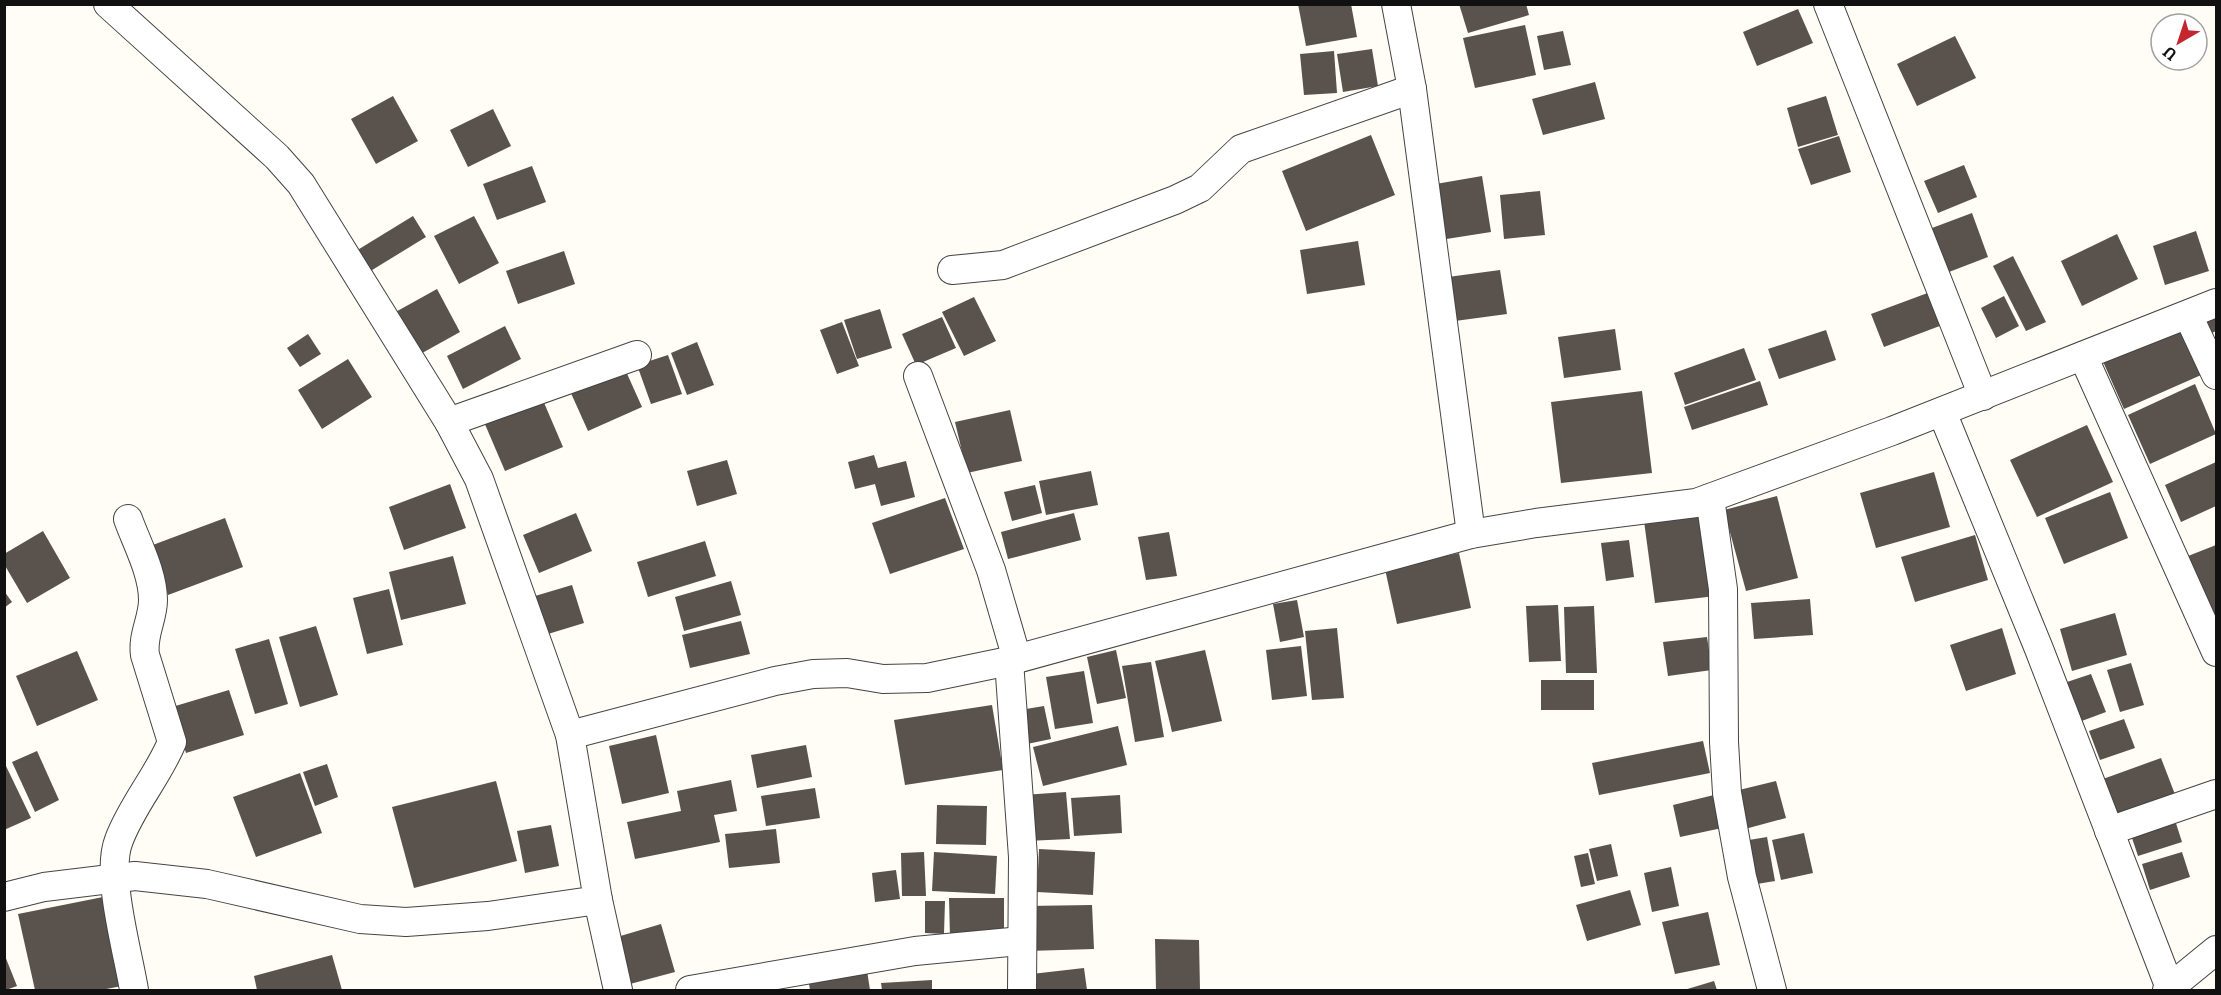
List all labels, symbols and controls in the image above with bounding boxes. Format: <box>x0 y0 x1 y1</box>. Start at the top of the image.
north arrow <box>2149 12 2209 72</box>
text: U <box>2159 42 2180 64</box>

